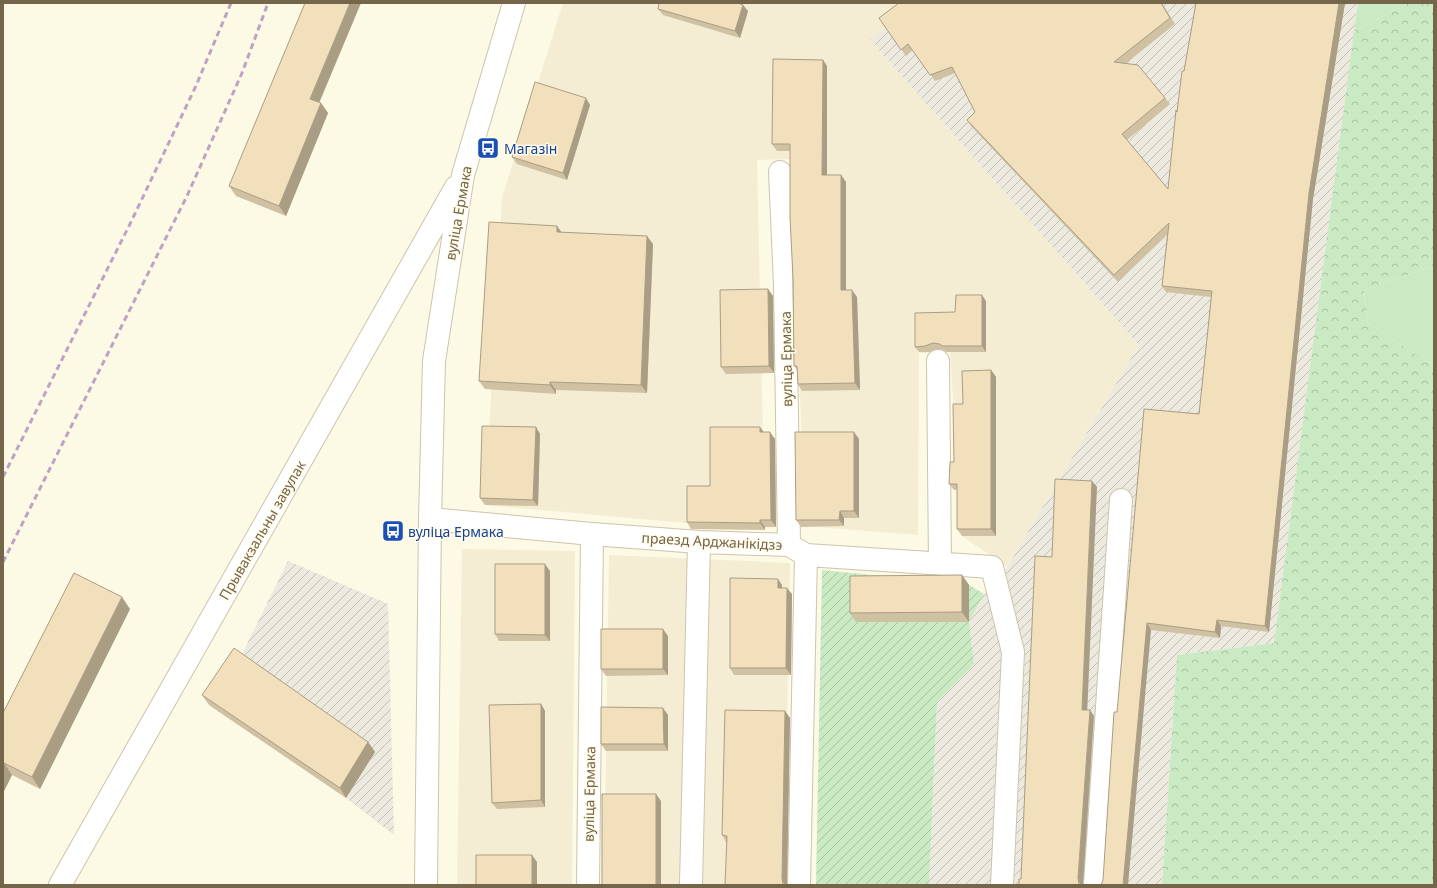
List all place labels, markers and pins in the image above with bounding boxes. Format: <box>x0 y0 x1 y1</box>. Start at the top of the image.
bus stop icon: Магазін <box>475 135 501 161</box>
place label: Магазін <box>504 139 557 158</box>
bus stop icon: вуліца Ермака <box>380 518 406 544</box>
place label: вуліца Ермака <box>408 522 504 541</box>

